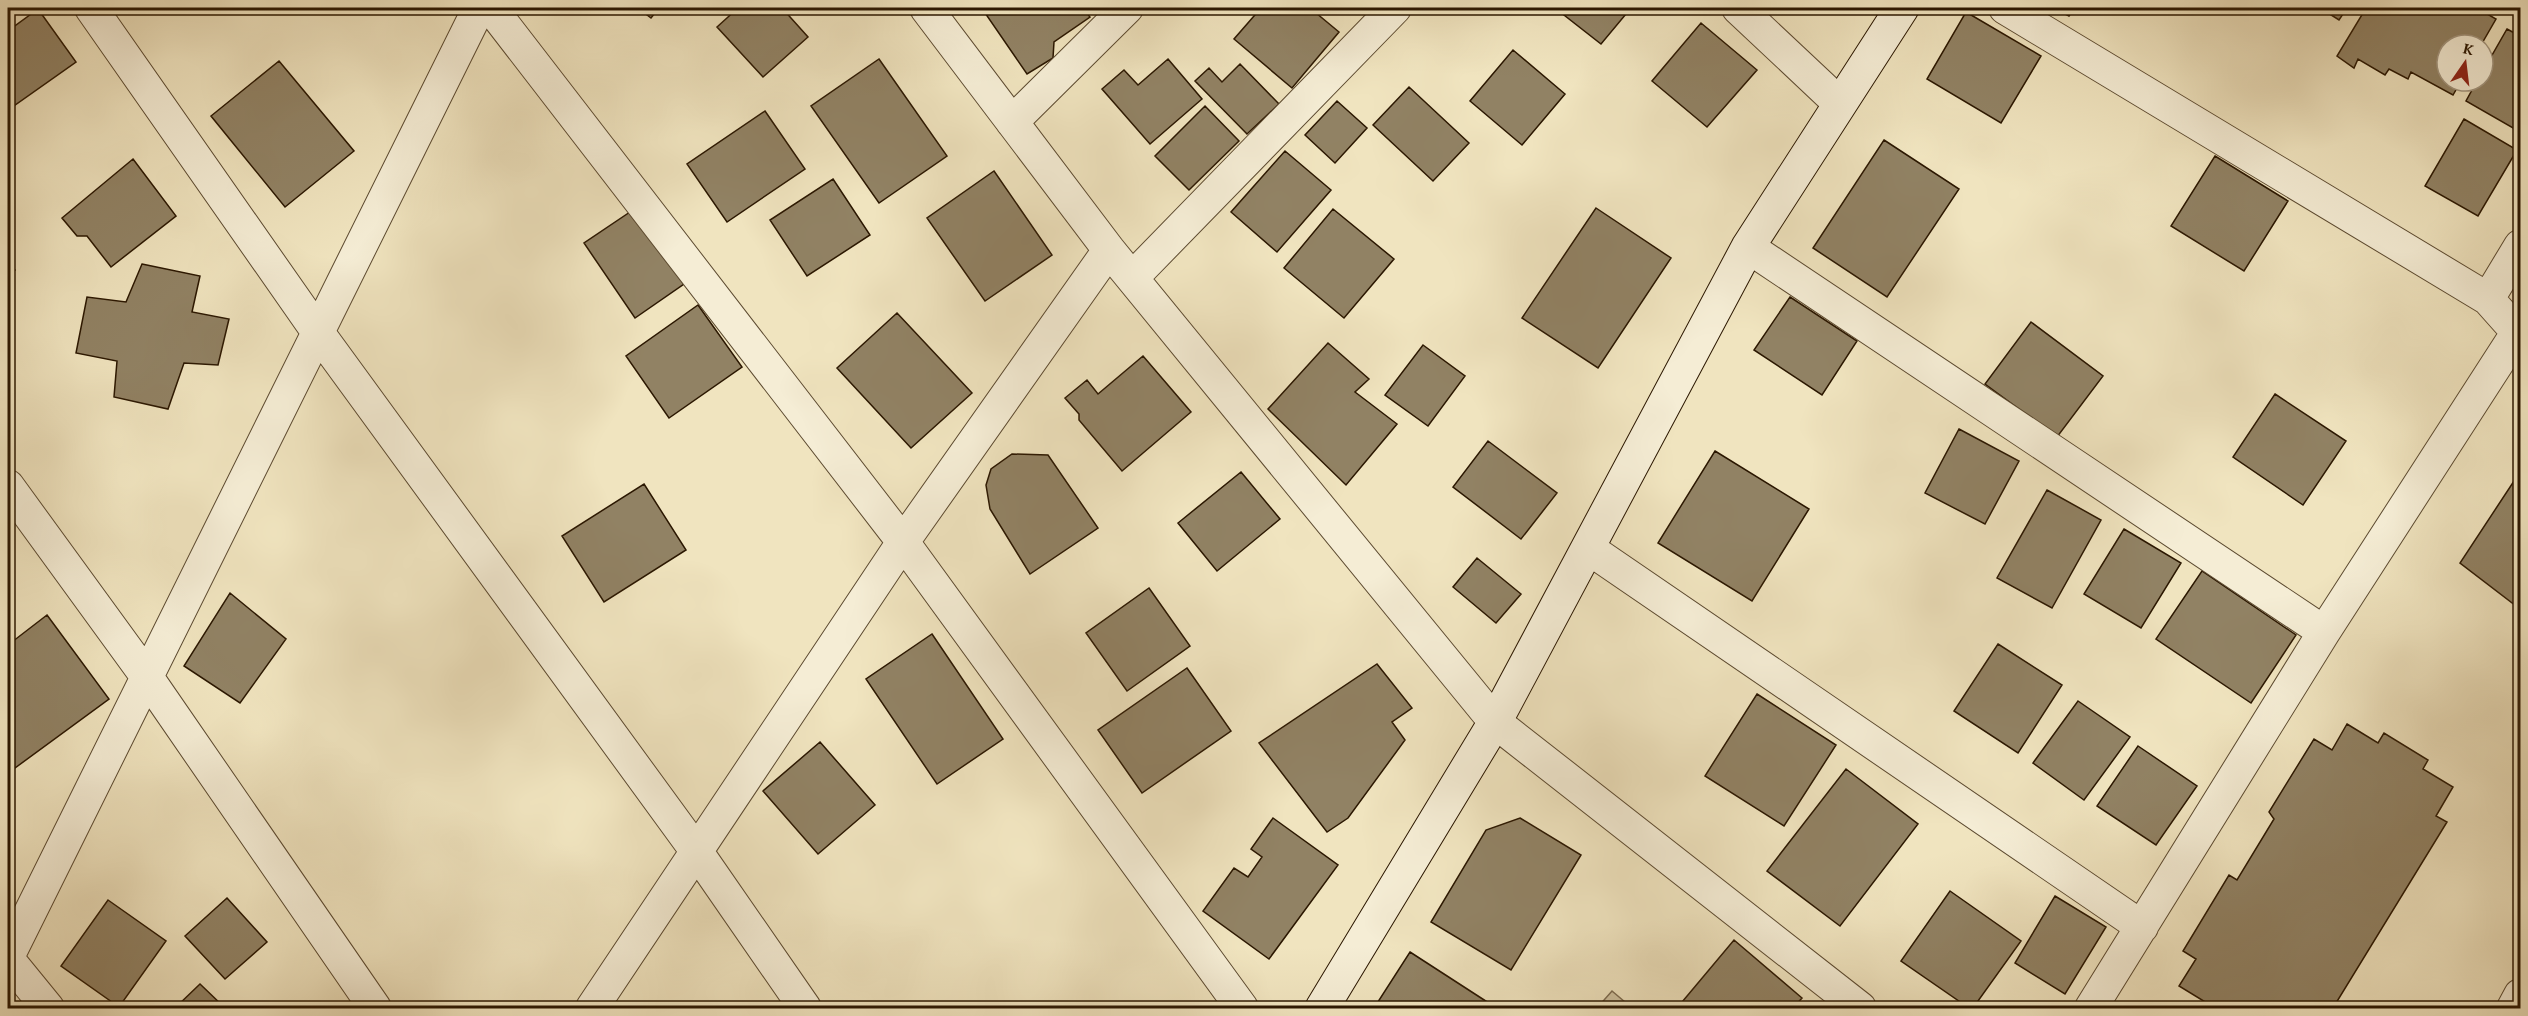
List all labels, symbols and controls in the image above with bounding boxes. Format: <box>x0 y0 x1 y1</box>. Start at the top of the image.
north arrow <box>2435 33 2495 93</box>
text: K <box>2461 36 2477 62</box>

